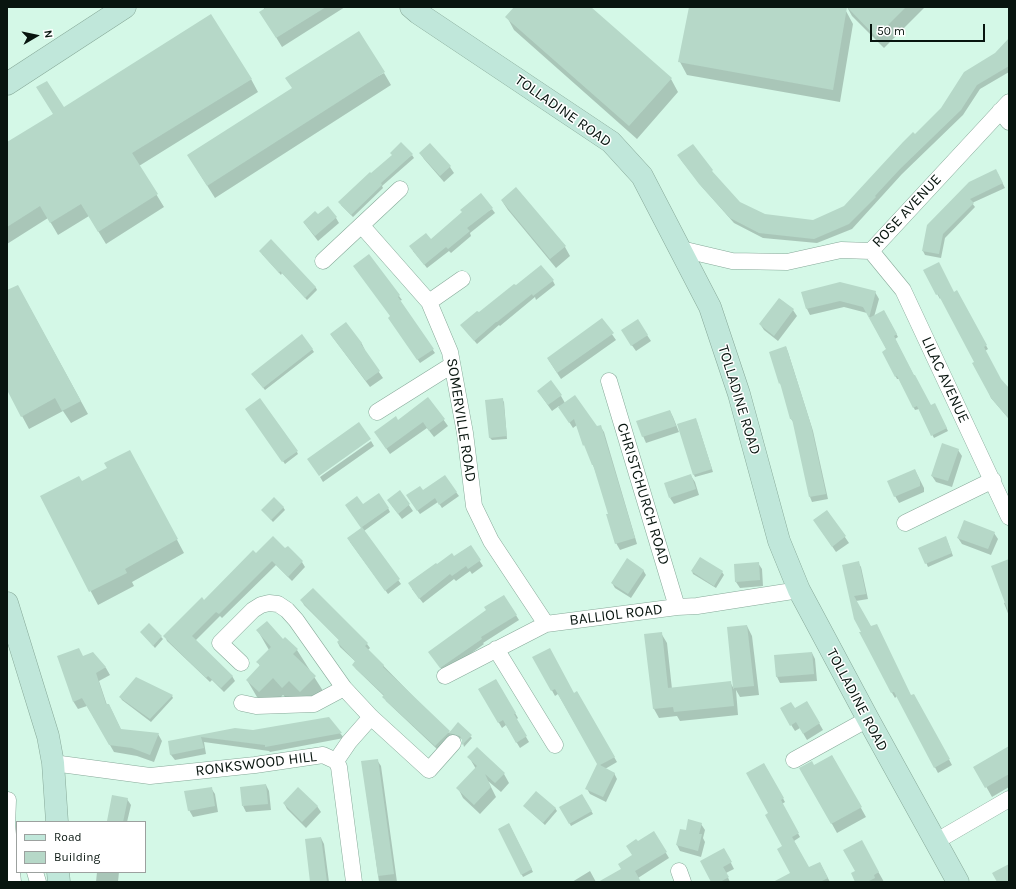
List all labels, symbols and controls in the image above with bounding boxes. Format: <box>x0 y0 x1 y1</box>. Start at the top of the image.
north arrow <box>16 16 56 56</box>
scale bar <box>872 16 987 42</box>
text: 50 m <box>877 24 905 38</box>
text: N <box>41 29 55 39</box>
street label: TOLLADINE ROAD <box>511 71 615 151</box>
street label: ROSE AVENUE <box>869 171 945 251</box>
street label: LILAC AVENUE <box>917 334 973 426</box>
street label: TOLLADINE ROAD <box>714 343 764 457</box>
street label: SOMERVILLE ROAD <box>442 357 480 483</box>
street label: CHRISTCHURCH ROAD <box>613 421 673 567</box>
street label: BALLIOL ROAD <box>568 600 664 630</box>
street label: TOLLADINE ROAD <box>822 646 892 754</box>
street label: RONKSWOOD HILL <box>194 748 318 780</box>
legend <box>16 821 146 873</box>
text: Road <box>54 830 82 844</box>
text: Building <box>54 850 100 864</box>

